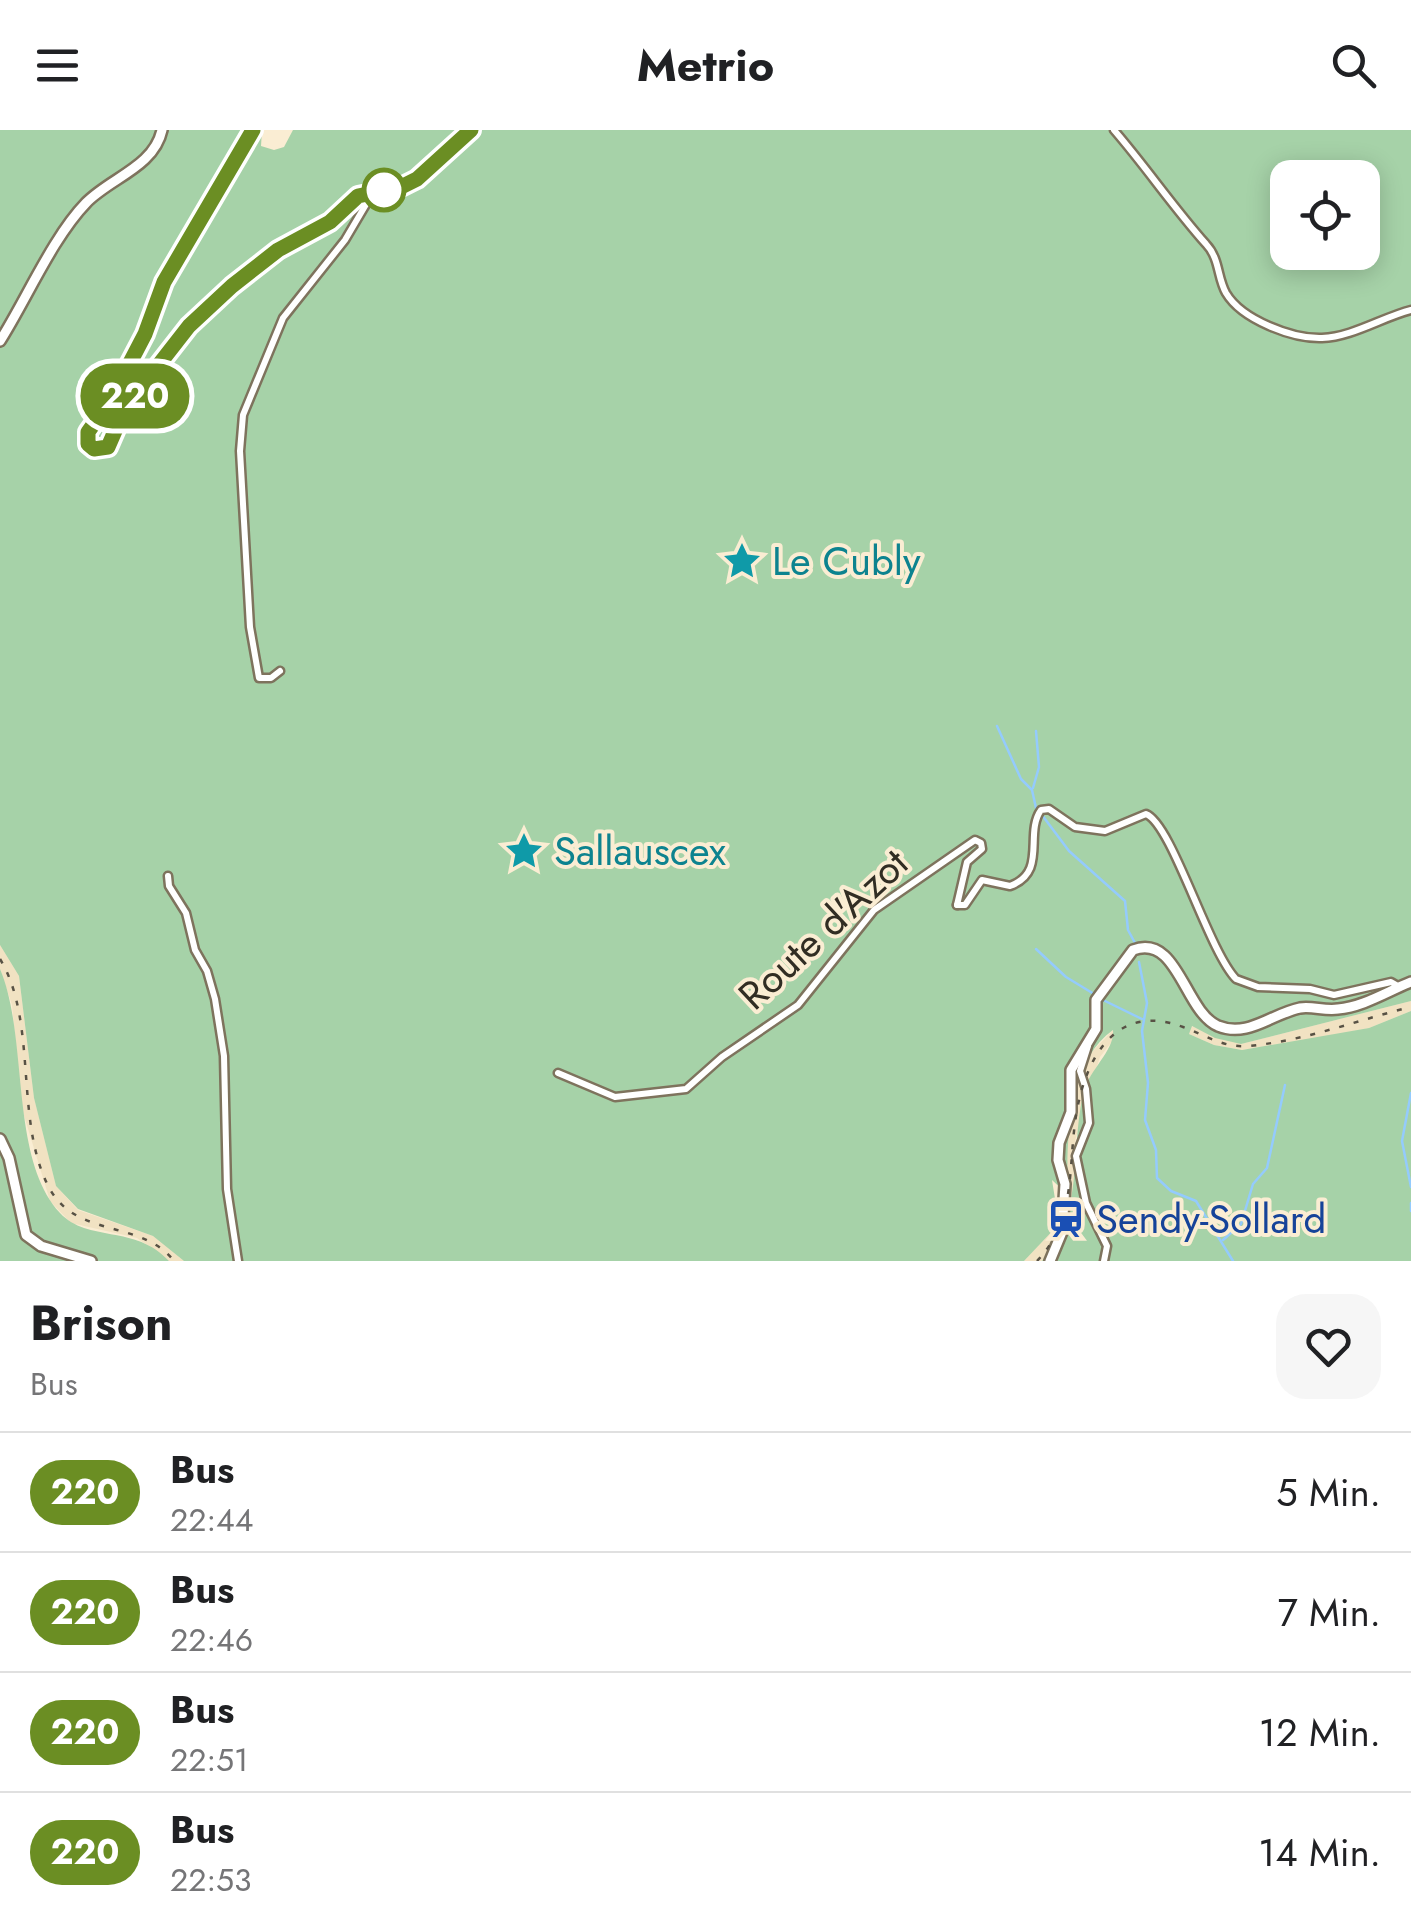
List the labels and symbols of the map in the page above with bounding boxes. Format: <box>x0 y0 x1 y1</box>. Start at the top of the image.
unlabelled marker <box>363 169 405 211</box>
line badge: 220 <box>78 364 192 428</box>
place label: Le Cubly <box>772 532 921 590</box>
place icon: Le Cubly <box>721 540 763 582</box>
place label: Sallauscex <box>554 822 726 880</box>
place icon: Sallauscex <box>503 830 545 872</box>
street label: Route d'Azot <box>725 835 921 1023</box>
place label: Sendy-Sollard <box>1096 1190 1326 1248</box>
station icon: Sendy-Sollard <box>1045 1198 1087 1240</box>

